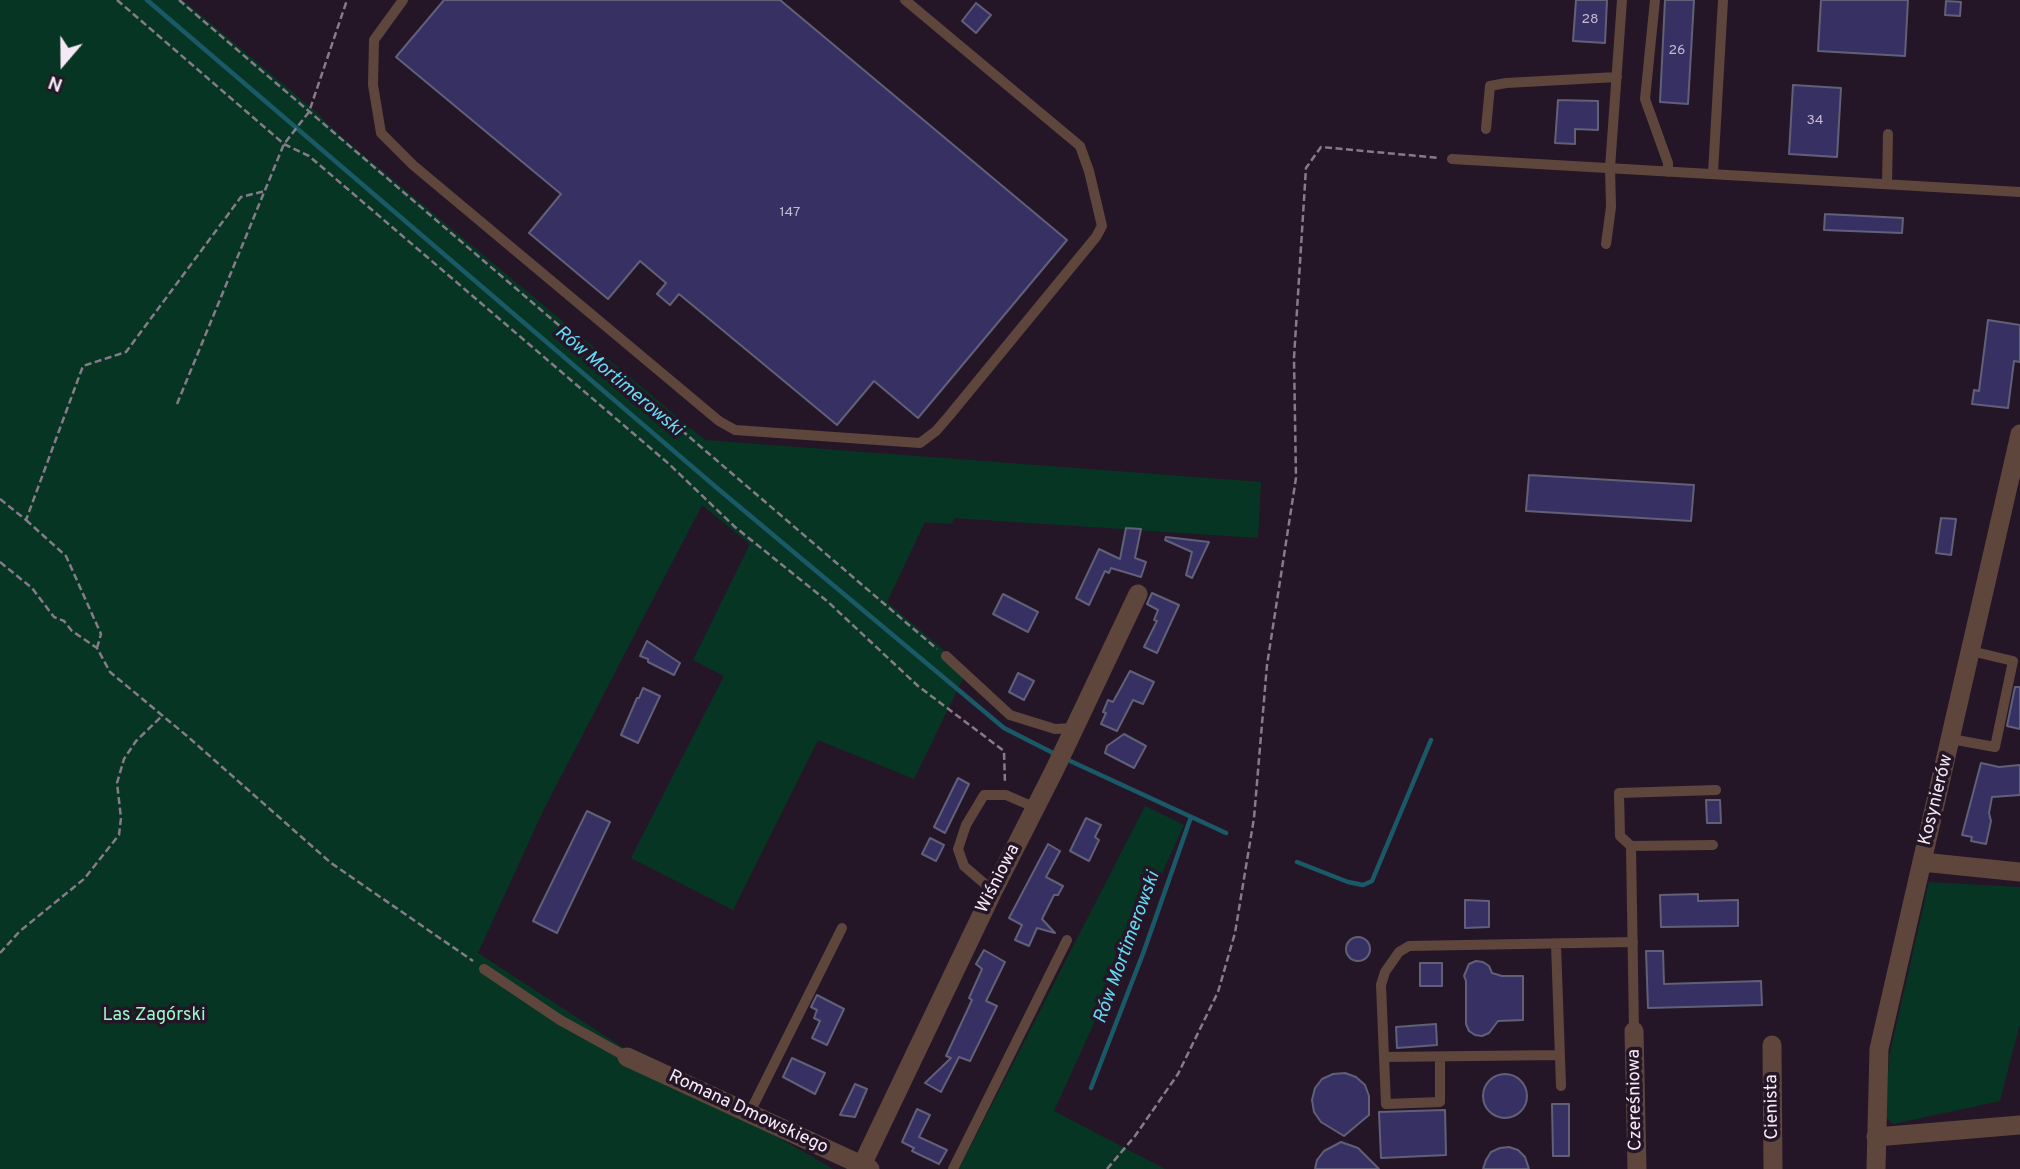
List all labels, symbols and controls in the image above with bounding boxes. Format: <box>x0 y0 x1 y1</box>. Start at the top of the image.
house number: 28 <box>1581 12 1599 28</box>
north arrow <box>28 28 98 98</box>
house number: 26 <box>1669 43 1685 59</box>
text: N <box>45 69 66 96</box>
house number: 34 <box>1806 113 1824 129</box>
house number: 147 <box>780 205 800 221</box>
water label: Rów Mortimerowski <box>549 322 687 442</box>
street label: Kosynierów <box>1915 752 1959 848</box>
street label: Wiśniowa <box>972 841 1026 917</box>
water label: Rów Mortimerowski <box>1090 869 1166 1027</box>
park label: Las Zagórski <box>102 1005 206 1027</box>
street label: Czereśniowa <box>1624 1049 1648 1151</box>
street label: Romana Dmowskiego <box>665 1067 831 1159</box>
street label: Cienista <box>1762 1074 1784 1140</box>

